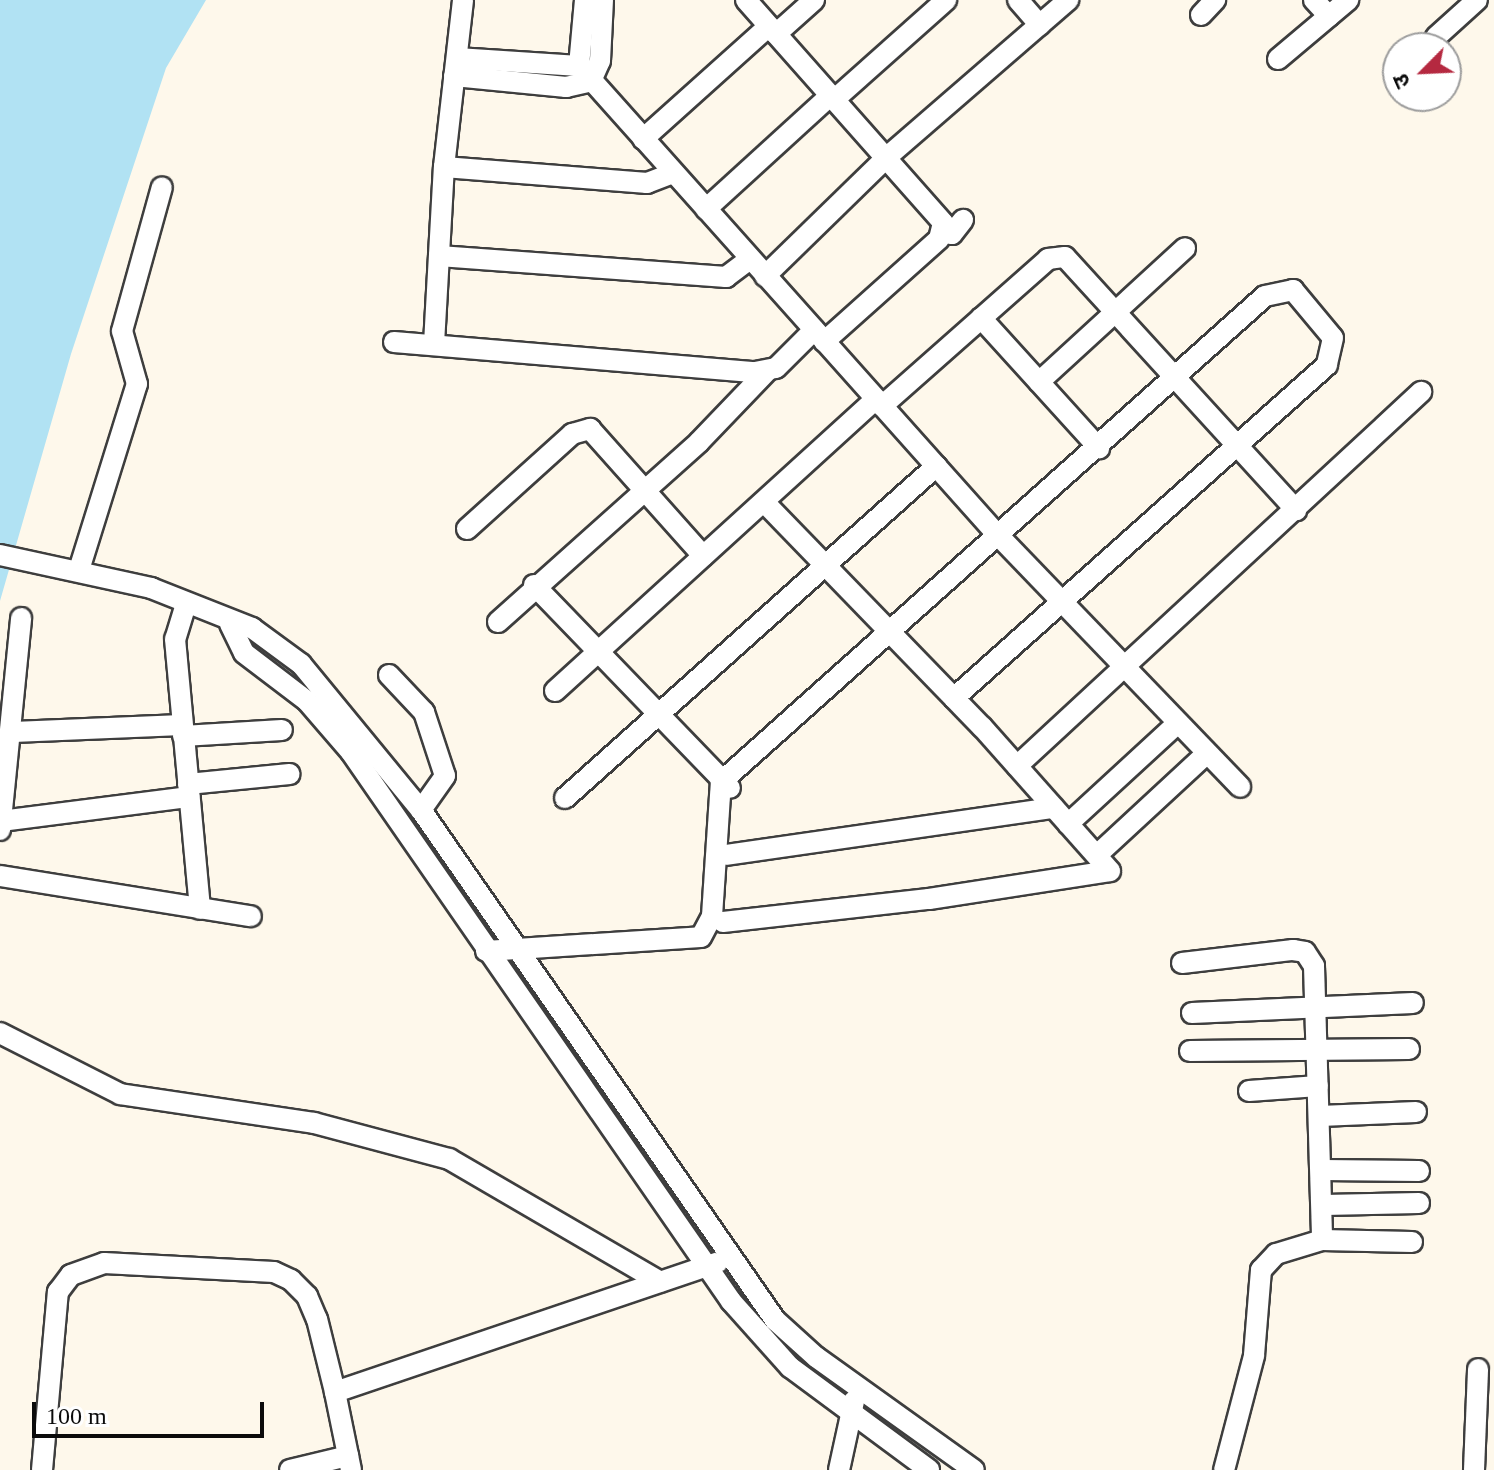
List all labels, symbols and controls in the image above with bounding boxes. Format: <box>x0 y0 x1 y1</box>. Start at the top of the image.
north arrow <box>1382 32 1462 112</box>
text: उ <box>1387 70 1415 92</box>
scale bar <box>36 1386 268 1436</box>
text: 100 m <box>46 1403 107 1429</box>

